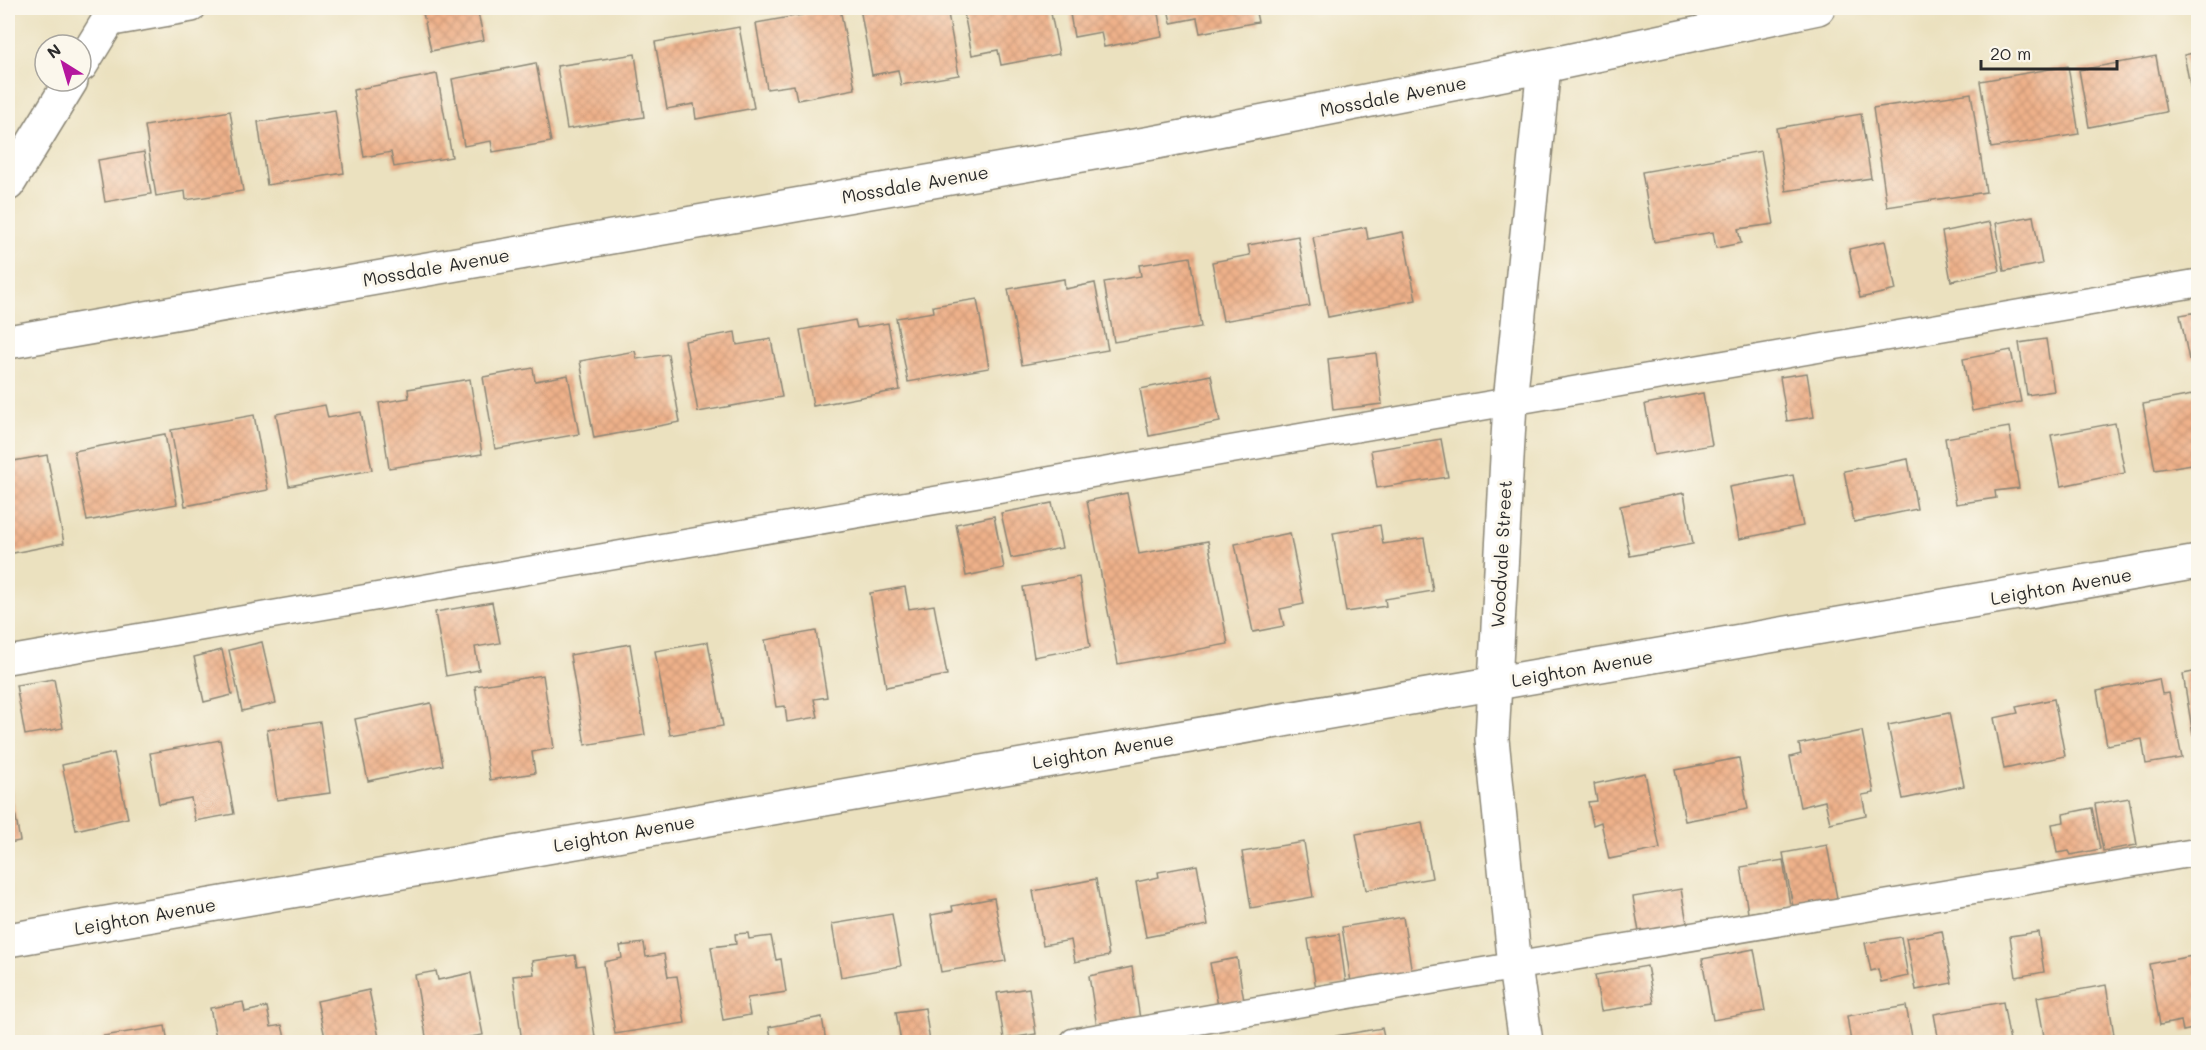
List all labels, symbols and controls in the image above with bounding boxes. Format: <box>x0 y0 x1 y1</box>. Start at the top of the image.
north arrow <box>33 33 93 93</box>
scale bar <box>1981 33 2118 71</box>
text: N <box>42 39 65 63</box>
text: 20 m <box>1990 41 2031 65</box>
street label: Mossdale Avenue <box>1318 70 1468 122</box>
street label: Mossdale Avenue <box>840 159 990 209</box>
street label: Mossdale Avenue <box>361 242 511 292</box>
street label: Woodvale Street <box>1485 479 1517 629</box>
street label: Leighton Avenue <box>1988 562 2134 610</box>
street label: Leighton Avenue <box>1509 644 1655 692</box>
street label: Leighton Avenue <box>1030 726 1176 774</box>
street label: Leighton Avenue <box>551 809 697 857</box>
street label: Leighton Avenue <box>72 892 218 940</box>

